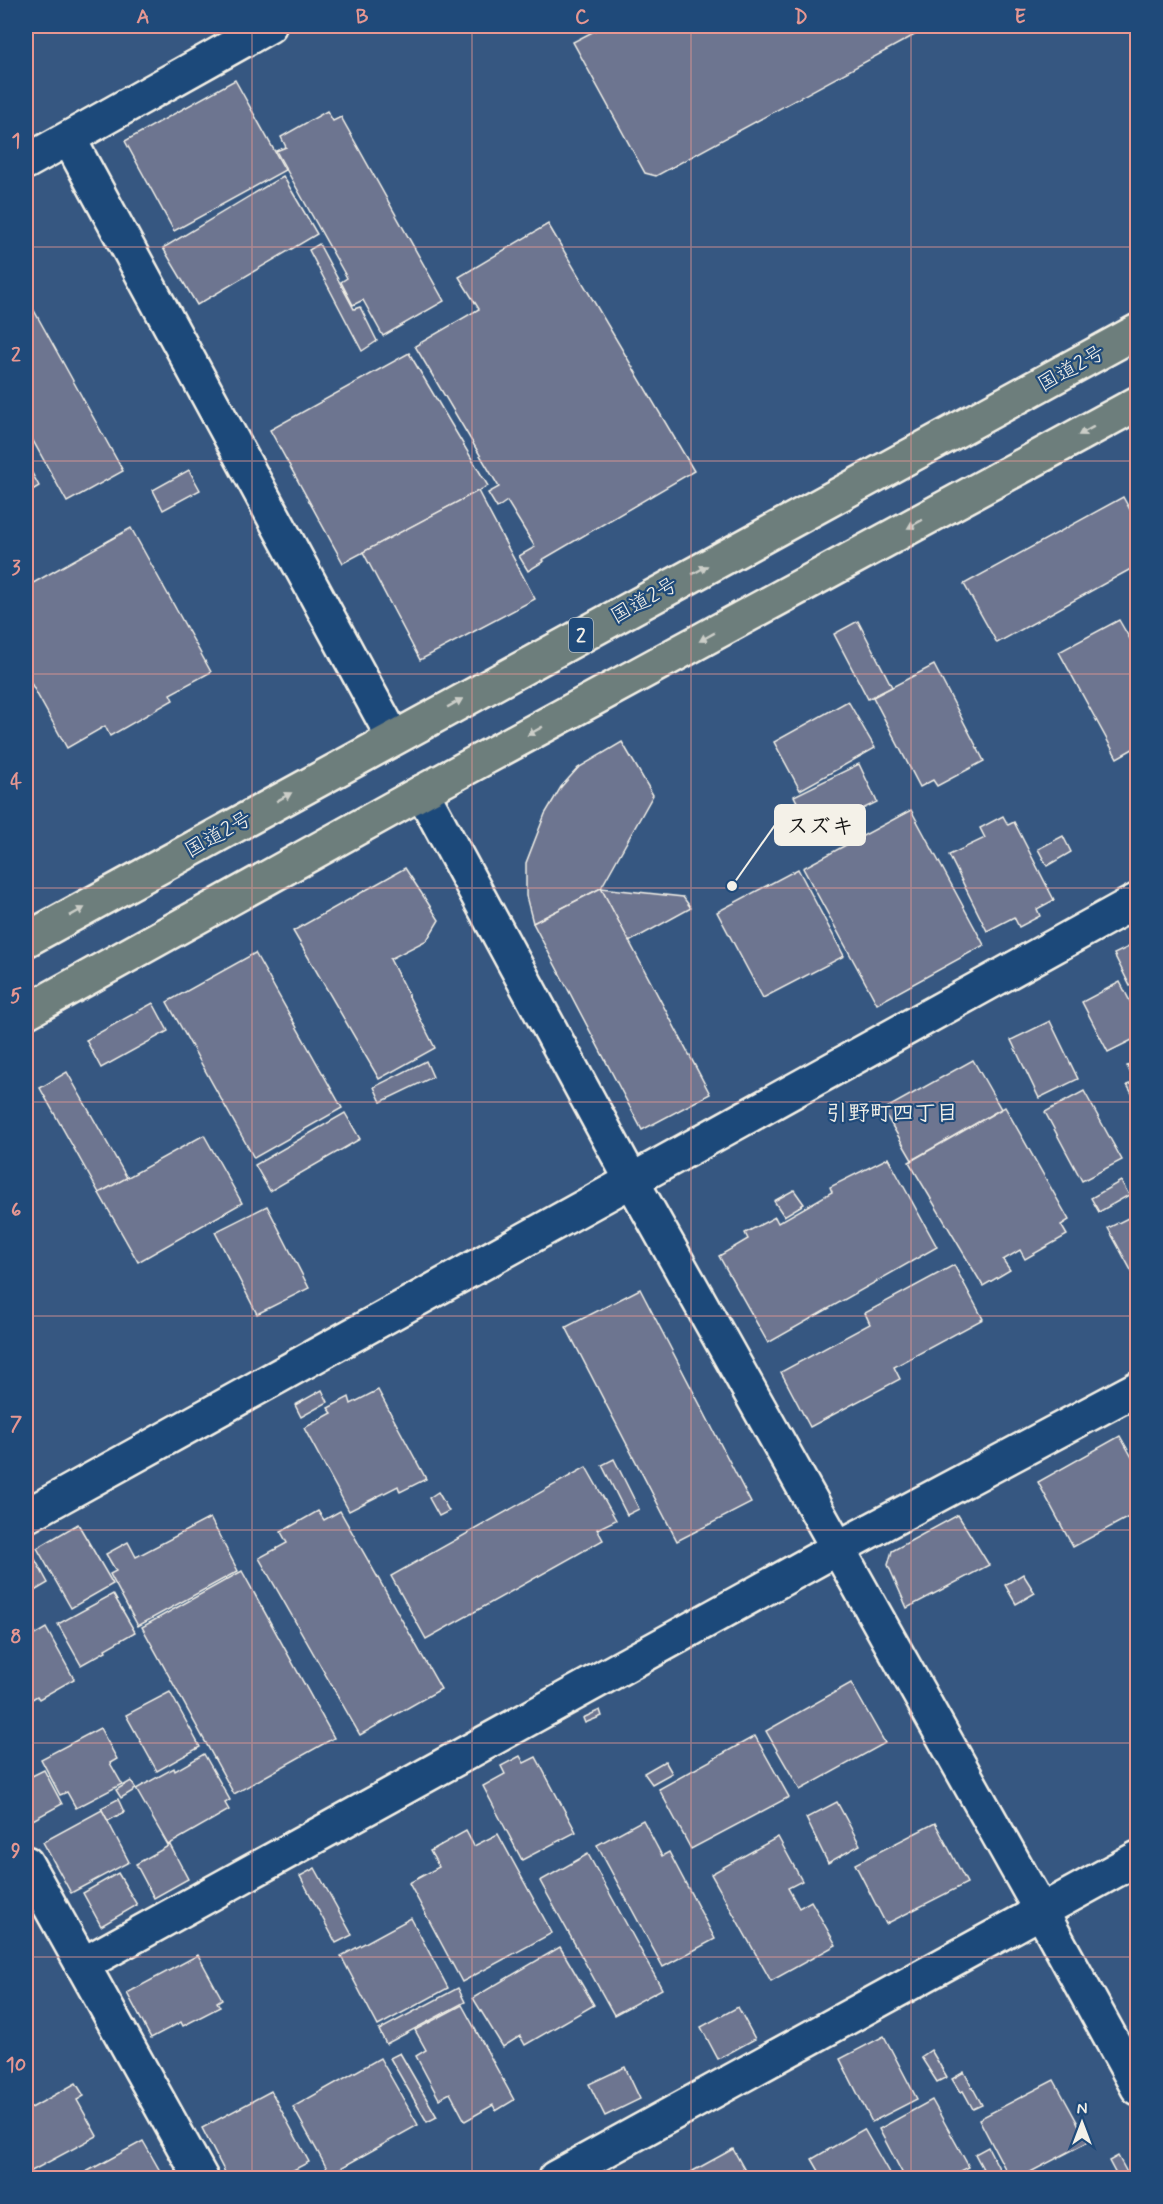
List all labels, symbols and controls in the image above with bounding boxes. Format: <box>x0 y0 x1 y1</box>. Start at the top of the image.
text: A <box>136 4 150 31</box>
text: B <box>356 4 369 31</box>
text: C <box>575 4 590 31</box>
text: D <box>794 4 808 31</box>
text: E <box>1014 4 1026 31</box>
text: 1 <box>12 128 20 155</box>
street label: 国道2号 <box>1033 339 1110 399</box>
text: 2 <box>11 342 21 369</box>
one-way arrow <box>1077 426 1094 436</box>
one-way arrow <box>906 519 923 529</box>
text: 3 <box>11 555 21 582</box>
one-way arrow <box>692 565 709 575</box>
street label: 国道2号 <box>606 571 683 631</box>
road number: 2 <box>569 618 593 652</box>
one-way arrow <box>698 632 715 642</box>
one-way arrow <box>447 698 464 708</box>
one-way arrow <box>526 726 543 736</box>
text: 4 <box>10 769 22 796</box>
one-way arrow <box>276 792 293 802</box>
street label: 国道2号 <box>180 805 257 865</box>
callout: スズキ <box>775 805 865 845</box>
text: スズキ <box>787 813 853 841</box>
one-way arrow <box>69 907 86 917</box>
text: 5 <box>10 983 22 1010</box>
district label: 引野町四丁目 <box>826 1100 958 1128</box>
text: 6 <box>11 1197 21 1224</box>
text: 7 <box>10 1411 22 1438</box>
text: 8 <box>10 1624 22 1651</box>
text: 9 <box>11 1838 21 1865</box>
text: 10 <box>6 2052 26 2079</box>
north arrow <box>1052 2093 1112 2153</box>
text: N <box>1077 2099 1087 2120</box>

